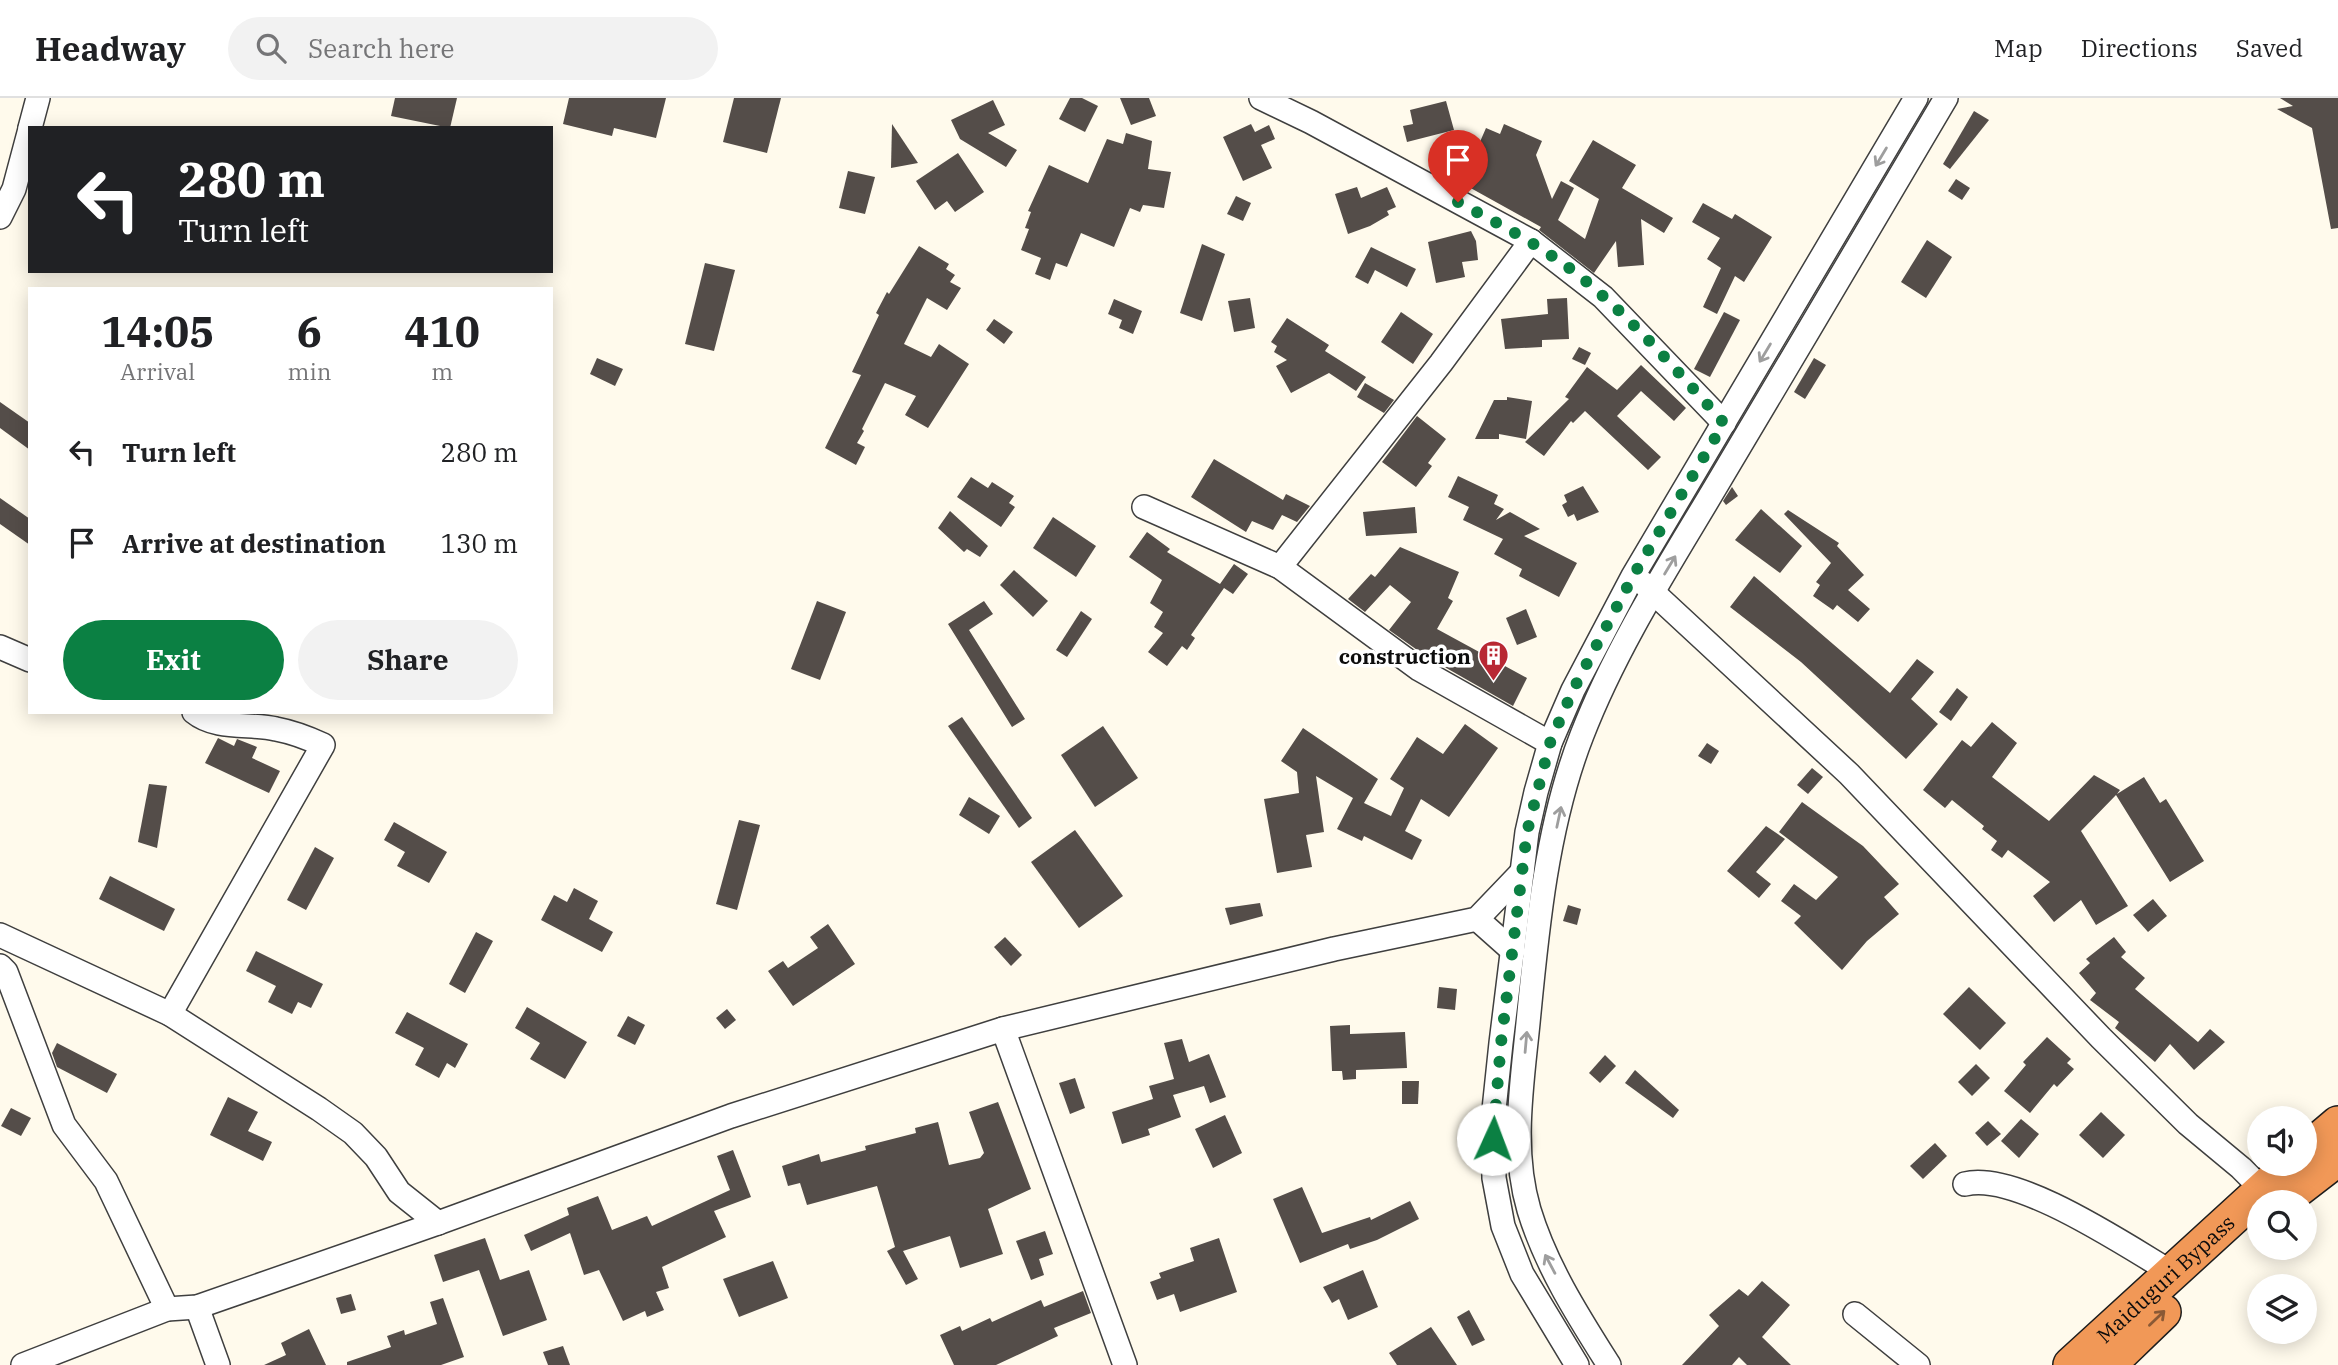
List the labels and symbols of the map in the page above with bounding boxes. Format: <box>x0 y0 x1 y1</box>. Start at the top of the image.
pin <box>1428 130 1488 202</box>
one-way arrow <box>1874 146 1888 166</box>
one-way arrow <box>1758 342 1772 362</box>
one-way arrow <box>1663 555 1677 575</box>
building icon: construction <box>1477 639 1511 683</box>
place label: construction <box>1339 642 1471 670</box>
one-way arrow <box>1553 806 1567 829</box>
one-way arrow <box>1520 1031 1533 1053</box>
position arrow <box>1456 1102 1530 1176</box>
street label: Maiduguri Bypass <box>2091 1208 2240 1349</box>
one-way arrow <box>1543 1254 1557 1275</box>
one-way arrow <box>2148 1309 2165 1326</box>

